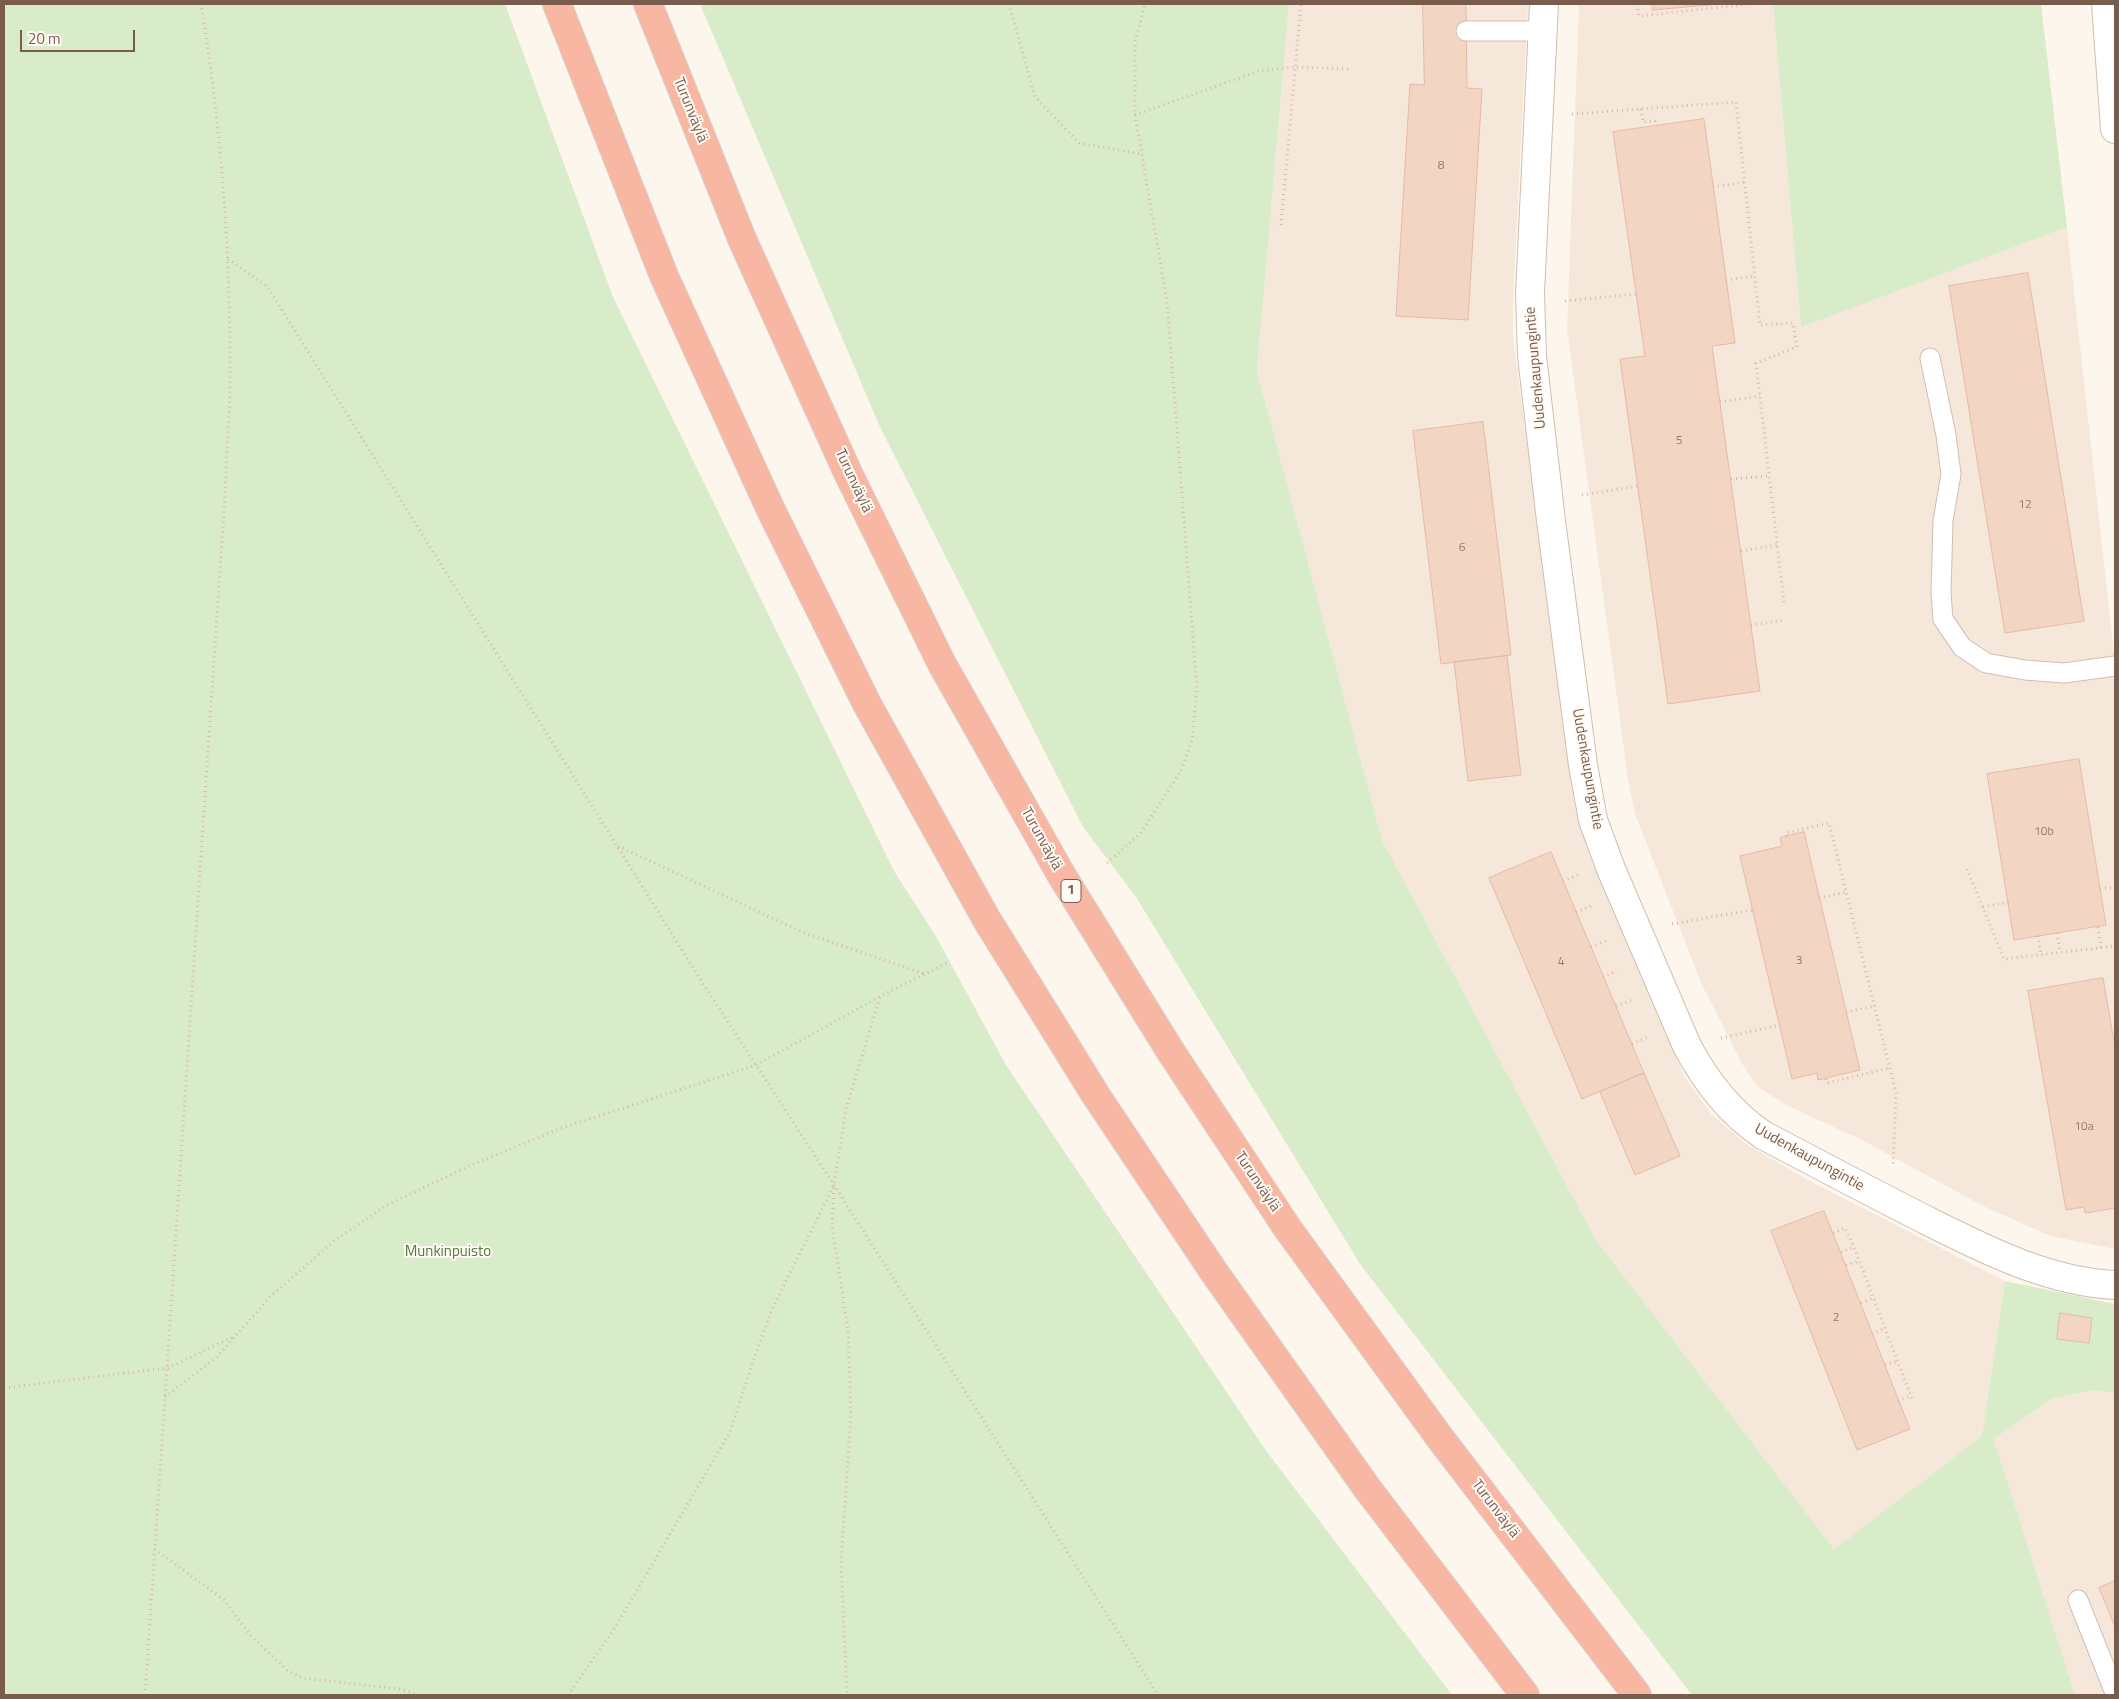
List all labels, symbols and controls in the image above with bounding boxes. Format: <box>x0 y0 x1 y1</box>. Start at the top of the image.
scale bar <box>22 20 138 52</box>
text: 20 m <box>28 27 61 50</box>
street label: Turunväylä <box>669 75 711 145</box>
house number: 8 <box>1438 159 1444 173</box>
street label: Uudenkaupungintie <box>1522 306 1550 430</box>
house number: 5 <box>1676 434 1682 448</box>
street label: Turunväylä <box>830 446 876 516</box>
house number: 12 <box>2018 498 2032 512</box>
house number: 6 <box>1459 541 1465 555</box>
street label: Uudenkaupungintie <box>1567 707 1607 831</box>
street label: Turunväylä <box>1017 805 1065 873</box>
house number: 10b <box>2034 825 2054 839</box>
road number: 1 <box>1061 879 1081 902</box>
house number: 3 <box>1796 954 1802 968</box>
house number: 4 <box>1558 955 1564 969</box>
street label: Uudenkaupungintie <box>1751 1120 1867 1196</box>
house number: 10a <box>2074 1120 2094 1134</box>
street label: Turunväylä <box>1230 1149 1284 1215</box>
park label: Munkinpuisto <box>405 1243 491 1261</box>
house number: 2 <box>1833 1311 1839 1325</box>
street label: Turunväylä <box>1467 1476 1523 1542</box>

